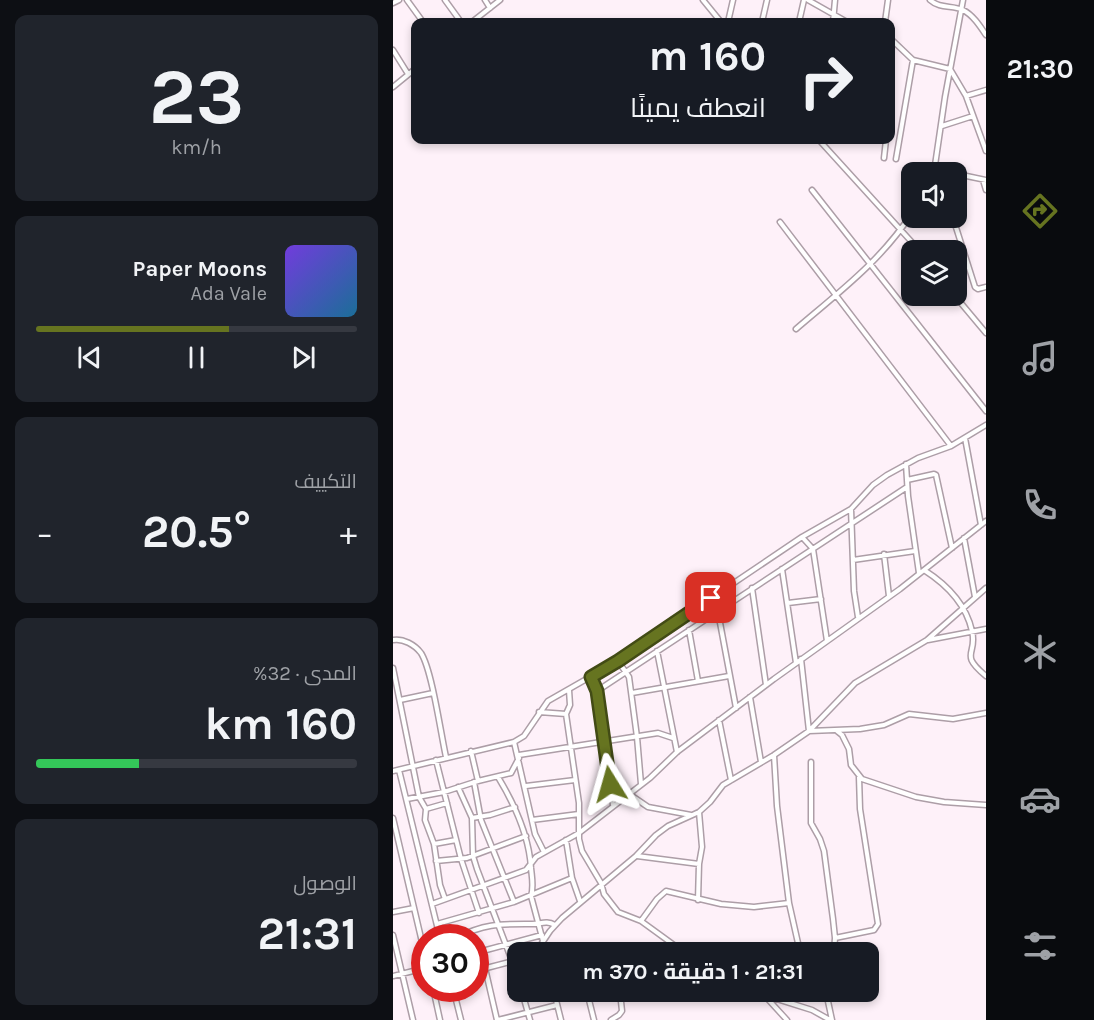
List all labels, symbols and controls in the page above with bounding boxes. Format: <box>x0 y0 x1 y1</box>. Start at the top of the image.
text: 160 m <box>648 31 766 81</box>
icon: right <box>787 42 865 120</box>
text: 23 <box>149 51 244 143</box>
text: 21:30 <box>1006 53 1074 85</box>
text: انعطف يمينًا <box>630 92 766 124</box>
text: km/h <box>171 136 222 159</box>
map controls <box>901 162 967 306</box>
button: sound <box>901 162 967 228</box>
icon: directions <box>1019 190 1061 232</box>
button: layers <box>901 240 967 306</box>
text: Paper Moons <box>133 256 267 282</box>
text: Ada Vale <box>190 282 267 305</box>
icon: music <box>1019 337 1061 379</box>
icon: previous <box>73 341 106 374</box>
icon: pause <box>180 341 213 374</box>
icon: next <box>287 341 320 374</box>
text: التكييف <box>294 470 357 493</box>
icon: phone <box>1019 484 1061 526</box>
text: 20.5° <box>142 506 251 558</box>
text: − <box>36 514 53 552</box>
text: + <box>340 514 357 552</box>
pin <box>685 572 736 623</box>
icon: arrive <box>694 581 727 614</box>
icon: climate <box>1019 631 1061 673</box>
text: المدى · 32% <box>253 662 357 685</box>
text: 160 km <box>204 698 357 750</box>
position arrow <box>578 752 642 816</box>
icon: car <box>1019 778 1061 820</box>
text: الوصول <box>293 872 357 895</box>
text: 21:31 <box>258 908 357 960</box>
speed limit sign: 30 <box>411 924 489 1002</box>
icon: filters <box>1019 925 1061 967</box>
text: 21:31 · 1 دقيقة · 370 m <box>583 959 803 985</box>

